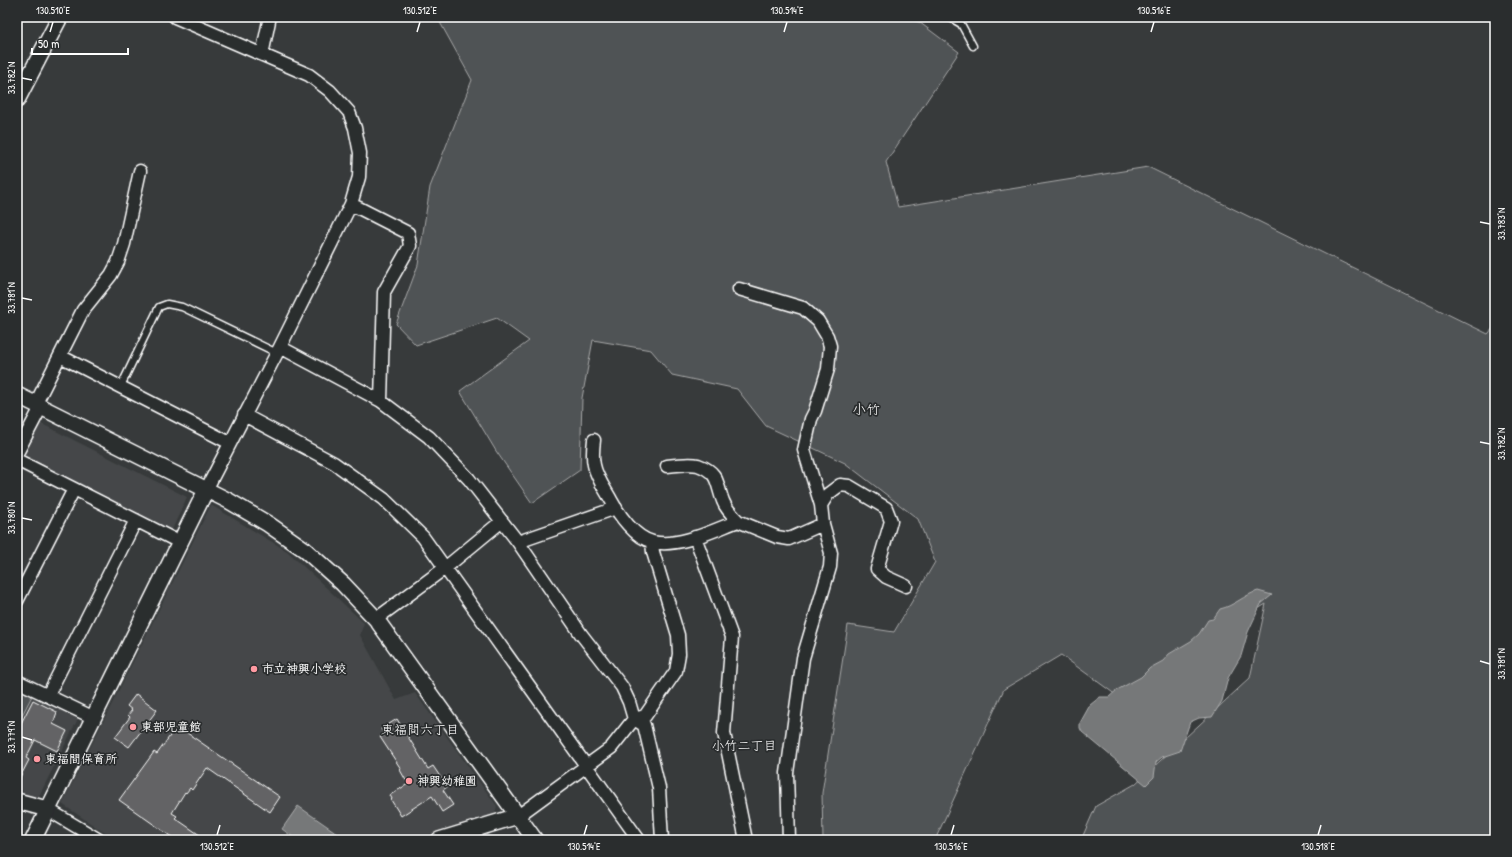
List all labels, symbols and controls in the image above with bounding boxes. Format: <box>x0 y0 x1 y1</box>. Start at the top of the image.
text: 130.510°E <box>36 4 70 17</box>
text: 130.512°E <box>403 4 438 17</box>
text: 130.514°E <box>770 4 804 17</box>
text: 130.516°E <box>1137 4 1171 17</box>
scale bar <box>32 30 128 56</box>
text: 50 m <box>38 35 59 52</box>
text: 33.782°N <box>5 62 18 94</box>
text: 33.783°N <box>1495 208 1508 240</box>
text: 33.781°N <box>5 282 18 314</box>
district label: 小竹 <box>852 399 880 418</box>
text: 33.782°N <box>1495 428 1508 460</box>
text: 33.780°N <box>5 502 18 534</box>
text: 33.781°N <box>1495 648 1508 680</box>
place label: 市立神興小学校 <box>262 660 346 677</box>
marker: 市立神興小学校 <box>249 664 259 674</box>
place label: 東部児童館 <box>141 718 201 735</box>
district label: 東福間六丁目 <box>381 720 459 738</box>
text: 33.779°N <box>5 721 18 753</box>
marker: 東部児童館 <box>128 722 138 732</box>
district label: 小竹二丁目 <box>711 736 777 754</box>
place label: 東福間保育所 <box>45 750 118 767</box>
marker: 東福間保育所 <box>32 754 42 764</box>
place label: 神興幼稚園 <box>417 772 477 789</box>
marker: 神興幼稚園 <box>404 776 414 786</box>
text: 130.512°E <box>200 840 235 853</box>
text: 130.514°E <box>567 840 601 853</box>
text: 130.516°E <box>934 840 968 853</box>
text: 130.518°E <box>1301 840 1335 853</box>

